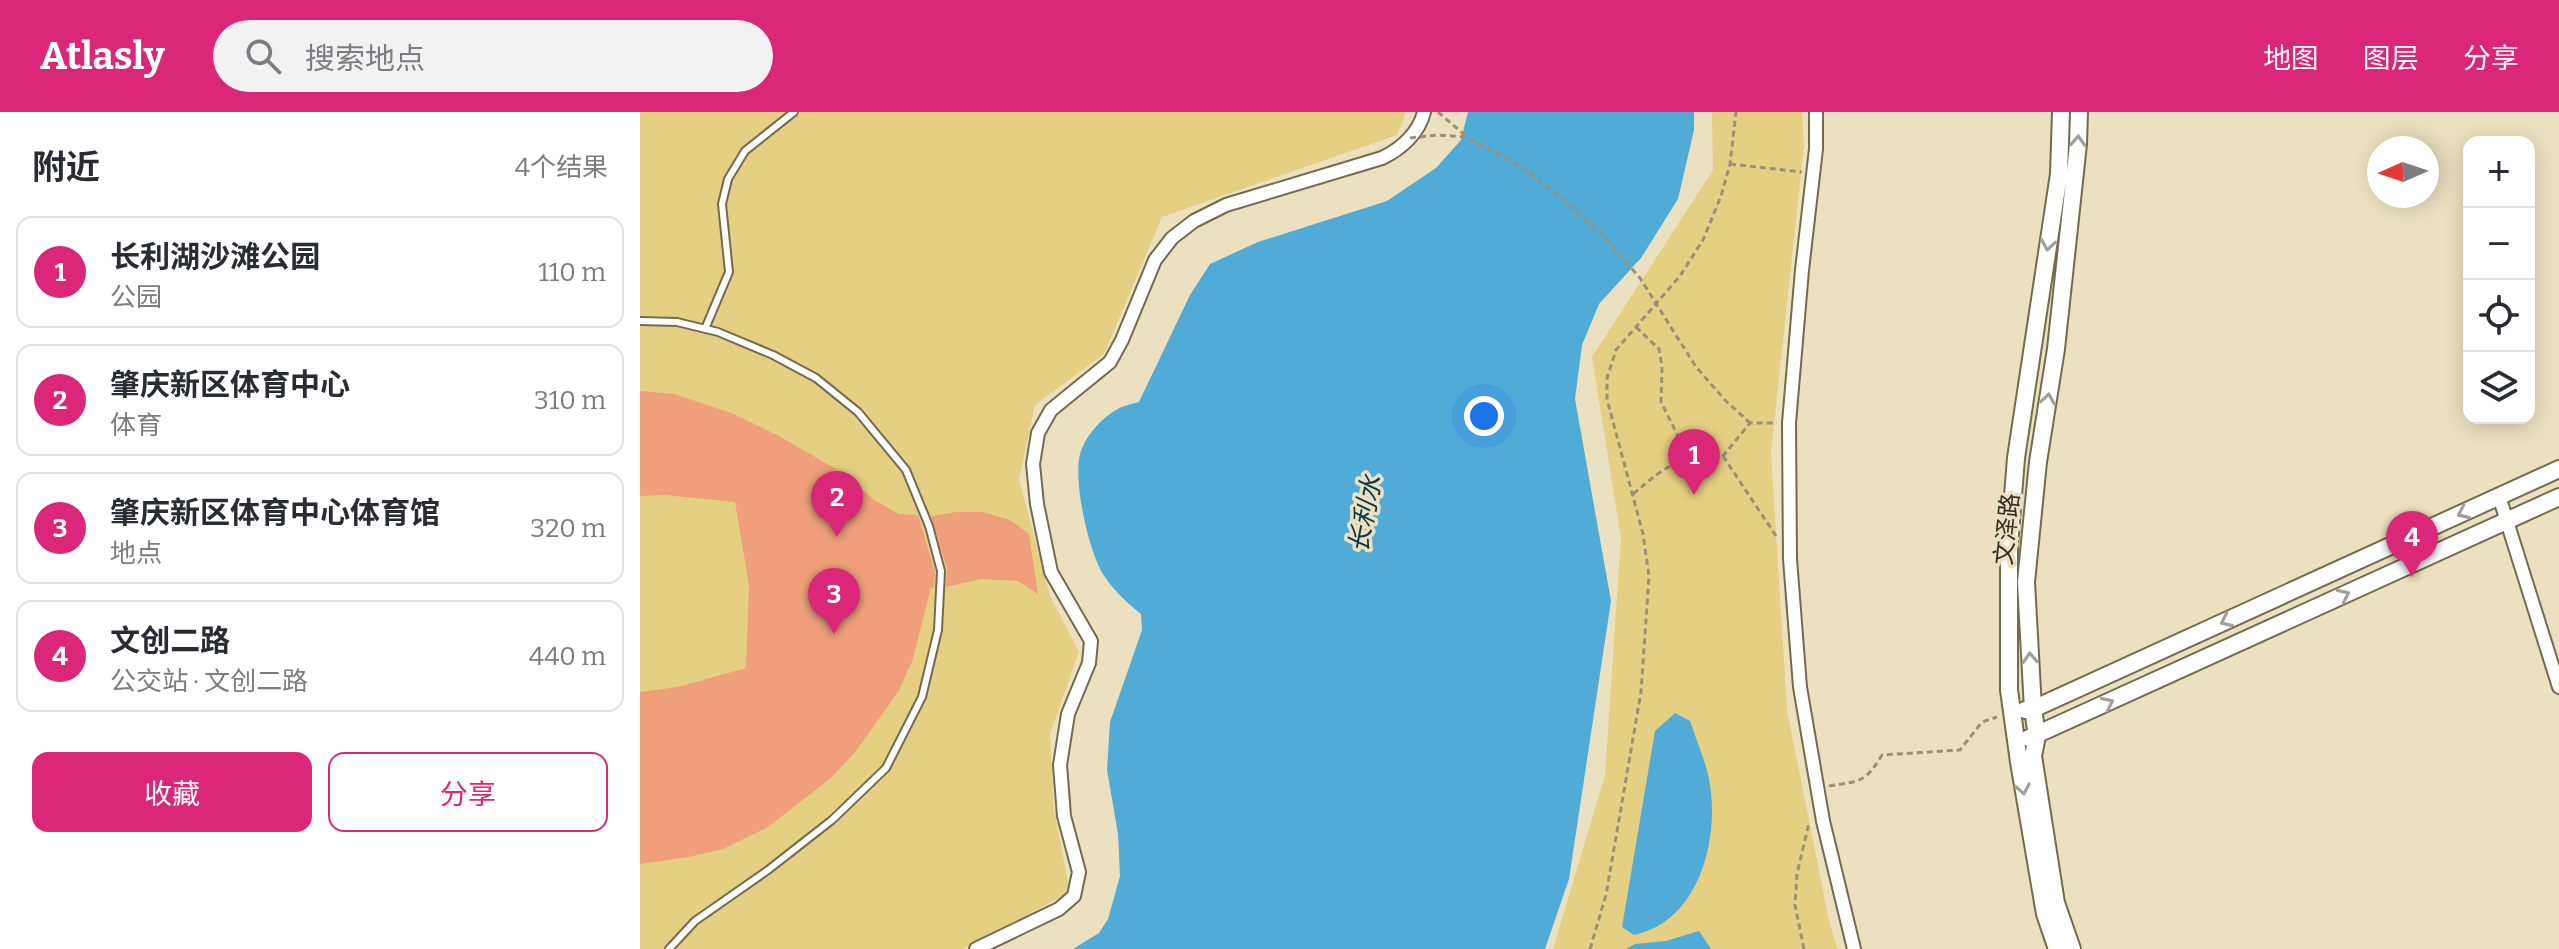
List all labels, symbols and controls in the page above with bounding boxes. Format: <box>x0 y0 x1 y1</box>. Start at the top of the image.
search box <box>213 20 773 92</box>
text: Atlasly <box>40 33 165 79</box>
icon: search <box>241 34 285 78</box>
text: 搜索地点 <box>305 41 425 77</box>
text: 地图 <box>2263 42 2319 75</box>
text: 图层 <box>2363 42 2419 75</box>
text: 分享 <box>2463 42 2519 75</box>
one-way arrow <box>2069 134 2086 147</box>
north arrow <box>2367 136 2439 208</box>
map controls <box>2463 136 2535 424</box>
button: + <box>2463 136 2535 208</box>
text: 附近 <box>32 147 100 188</box>
text: 4个结果 <box>515 152 608 183</box>
button: − <box>2463 208 2535 280</box>
one-way arrow <box>2040 238 2057 252</box>
text: 长利湖沙滩公园 <box>110 239 320 275</box>
text: 1 <box>54 257 66 288</box>
text: 110 m <box>538 257 606 288</box>
button: locate <box>2463 280 2535 352</box>
text: 公园 <box>110 282 162 313</box>
button: layers <box>2463 352 2535 424</box>
text: 肇庆新区体育中心 <box>110 367 350 403</box>
text: 2 <box>53 385 67 416</box>
text: 310 m <box>534 385 606 416</box>
one-way arrow <box>2039 393 2056 406</box>
your location <box>1464 396 1504 436</box>
text: 体育 <box>110 410 162 441</box>
pin: 1 <box>1668 429 1720 495</box>
pin: 2 <box>811 471 863 537</box>
water label: 长利水 <box>1343 472 1388 555</box>
street label: 文泽路 <box>1989 492 2025 566</box>
text: 肇庆新区体育中心体育馆 <box>110 495 440 531</box>
one-way arrow <box>2456 503 2471 519</box>
pin: 4 <box>2386 511 2438 577</box>
text: 3 <box>53 513 67 544</box>
text: 320 m <box>530 513 606 544</box>
text: 地点 <box>110 538 162 569</box>
pin: 3 <box>808 568 860 634</box>
one-way arrow <box>2336 589 2351 605</box>
one-way arrow <box>2220 611 2234 627</box>
text: 文创二路 <box>110 623 230 659</box>
text: 4 <box>52 641 68 672</box>
text: 440 m <box>529 641 606 672</box>
one-way arrow <box>2022 651 2039 664</box>
text: 公交站 · 文创二路 <box>110 666 308 697</box>
one-way arrow <box>2100 697 2114 713</box>
button: 收藏 <box>32 752 312 832</box>
button: 分享 <box>328 752 608 832</box>
one-way arrow <box>2014 782 2031 796</box>

